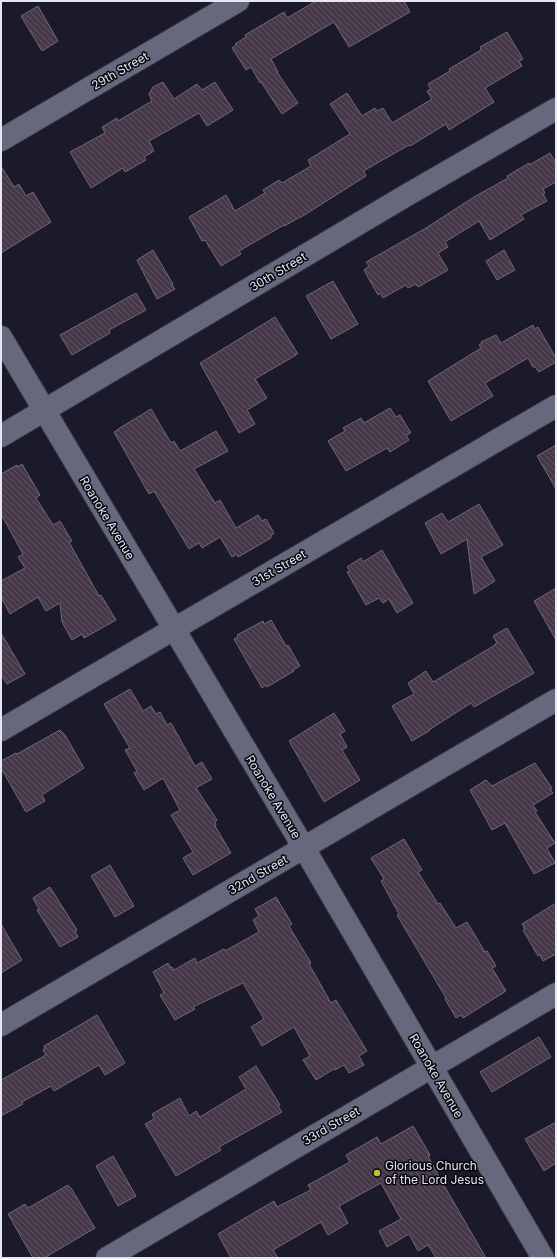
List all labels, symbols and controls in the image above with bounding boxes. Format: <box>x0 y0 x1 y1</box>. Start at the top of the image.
street label: 29th Street <box>89 48 151 93</box>
street label: 30th Street <box>247 249 309 294</box>
street label: Roanoke Avenue <box>77 473 138 562</box>
street label: 31st Street <box>249 546 308 589</box>
street label: Roanoke Avenue <box>243 752 304 841</box>
street label: 32nd Street <box>225 851 290 898</box>
street label: Roanoke Avenue <box>406 1031 467 1121</box>
street label: 33rd Street <box>299 1103 362 1148</box>
place label: Glorious Church of the Lord Jesus <box>385 1158 484 1187</box>
marker: Glorious Church of the Lord Jesus <box>372 1168 382 1178</box>

